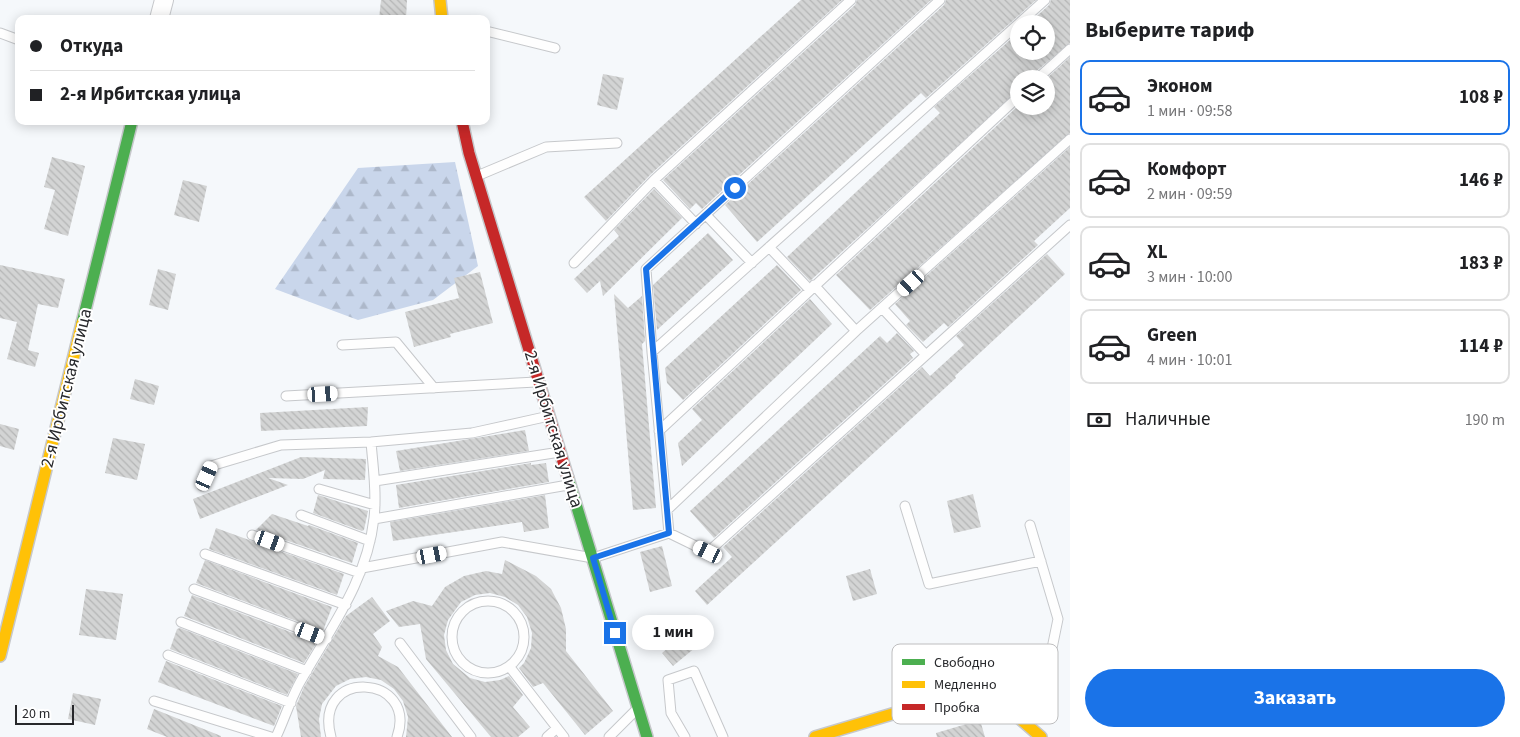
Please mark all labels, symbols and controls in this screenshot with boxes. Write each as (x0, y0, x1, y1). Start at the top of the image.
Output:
text: Выберите тариф (1085, 14, 1255, 46)
map controls (1010, 15, 1055, 115)
button: locate (1010, 15, 1055, 60)
text: Откуда (60, 33, 123, 60)
button: layers (1010, 70, 1055, 115)
text: Эконом (1147, 73, 1213, 100)
icon: car (1087, 75, 1132, 120)
text: 2-я Ирбитская улица (60, 81, 241, 108)
text: 108 ₽ (1459, 84, 1503, 111)
text: 1 мин · 09:58 (1147, 100, 1233, 122)
text: Комфорт (1147, 156, 1227, 183)
icon: car (1087, 158, 1132, 203)
text: 146 ₽ (1459, 167, 1503, 194)
route start (724, 177, 746, 199)
text: 2 мин · 09:59 (1147, 183, 1233, 205)
text: XL (1147, 239, 1168, 266)
icon: car (1087, 241, 1132, 286)
text: 183 ₽ (1459, 250, 1503, 277)
text: 3 мин · 10:00 (1147, 266, 1233, 288)
car (894, 267, 927, 299)
street label: 2-я Ирбитская улица (35, 306, 98, 470)
text: Green (1147, 322, 1197, 349)
icon: car (1087, 324, 1132, 369)
text: 114 ₽ (1459, 333, 1503, 360)
street label: 2-я Ирбитская улица (518, 347, 589, 511)
text: 4 мин · 10:01 (1147, 349, 1233, 371)
car (307, 386, 338, 402)
icon: cash (1085, 406, 1113, 434)
text: Наличные (1125, 406, 1210, 433)
text: 190 m (1465, 409, 1505, 431)
car (194, 459, 219, 493)
car (253, 529, 286, 553)
car (691, 539, 724, 565)
car (415, 545, 448, 565)
callout: 1 мин (632, 616, 715, 650)
car (293, 621, 326, 645)
text: 1 мин (653, 621, 693, 643)
route end (604, 622, 626, 644)
legend (892, 644, 1058, 724)
text: Свободно (934, 653, 995, 673)
button: Заказать (1085, 669, 1505, 727)
text: Медленно (934, 675, 997, 695)
text: Пробка (934, 698, 980, 718)
scale bar (15, 702, 74, 725)
text: 20 m (22, 704, 50, 724)

